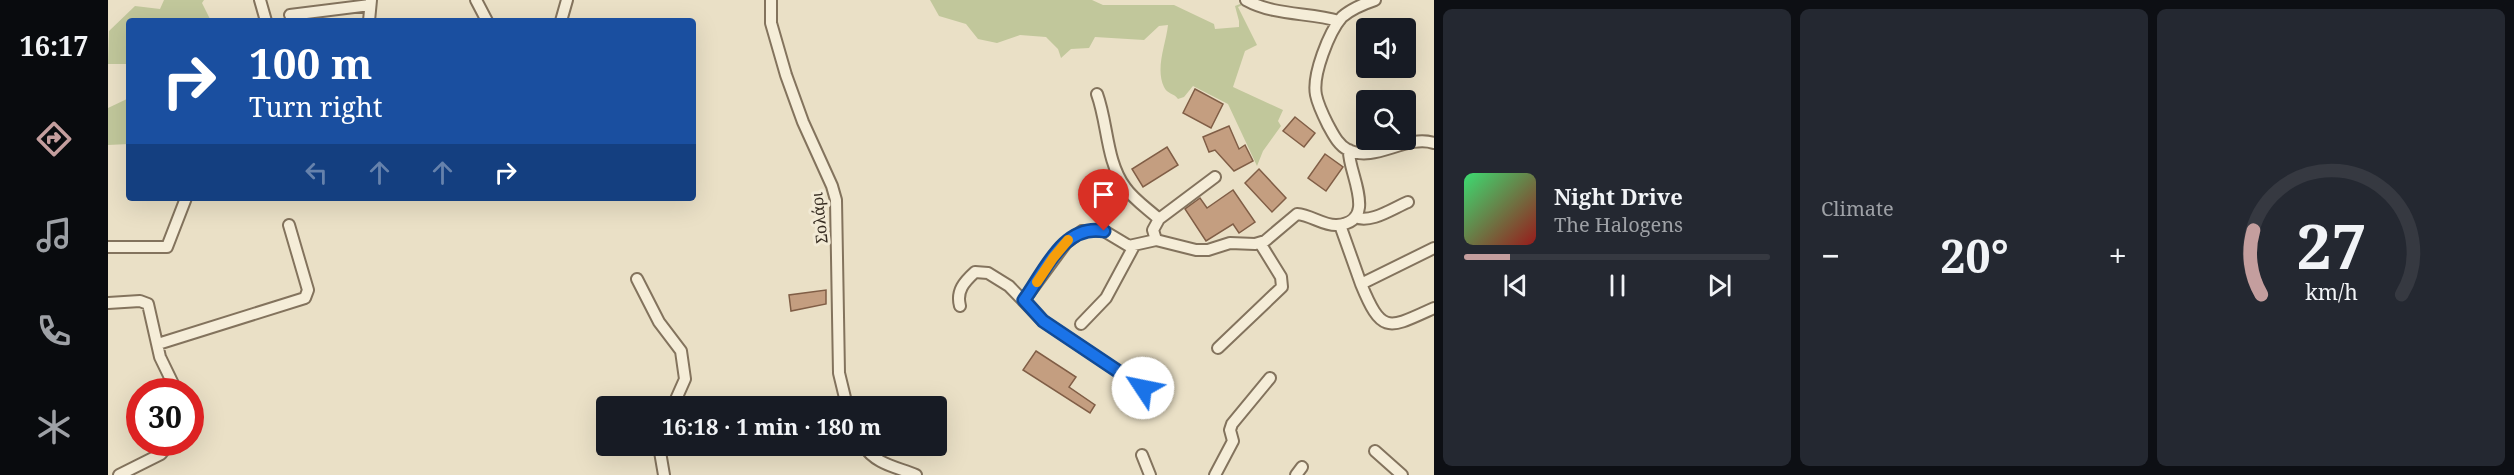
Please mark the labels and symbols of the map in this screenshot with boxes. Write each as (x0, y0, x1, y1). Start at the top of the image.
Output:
pin (1078, 169, 1129, 231)
street label: Σολάρι (805, 191, 833, 245)
position arrow (1111, 356, 1175, 420)
speed limit sign: 30 (126, 378, 204, 456)

